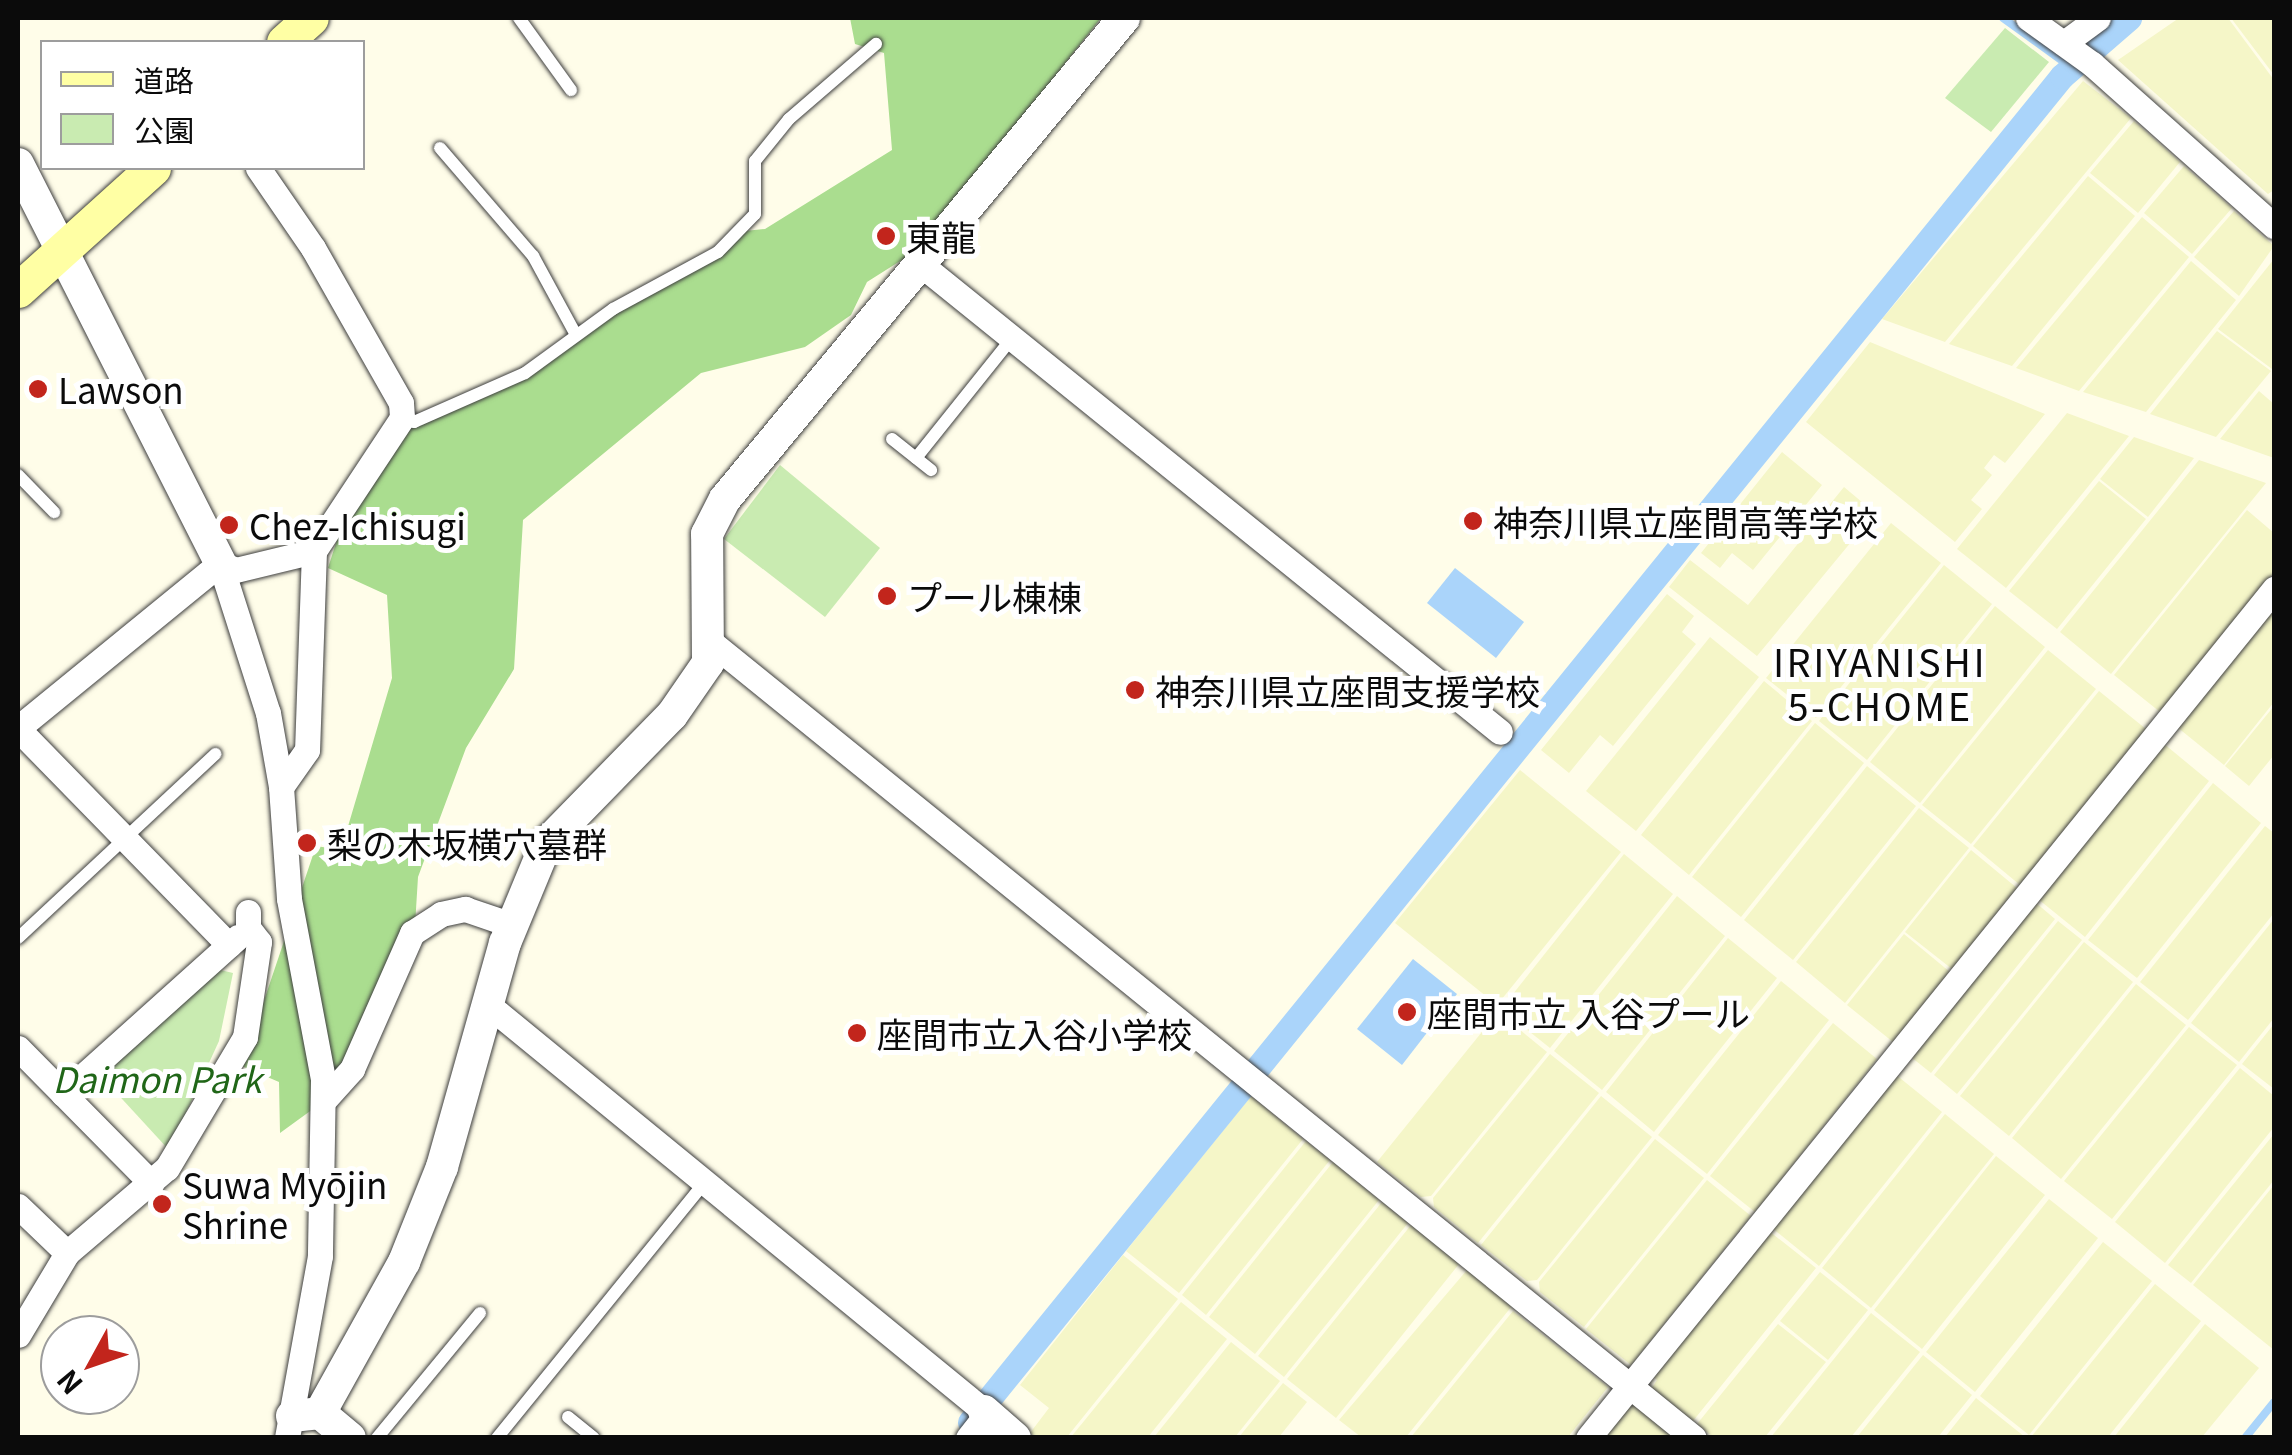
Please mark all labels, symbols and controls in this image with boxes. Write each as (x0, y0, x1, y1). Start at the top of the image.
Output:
legend (40, 40, 365, 170)
text: 道路 (134, 57, 194, 101)
text: 公園 (134, 107, 194, 151)
place label: 東龍 (906, 215, 976, 257)
marker: 東龍 (875, 225, 897, 247)
place label: Lawson (58, 368, 184, 410)
marker: Lawson (27, 378, 49, 400)
place label: 神奈川県立座間高等学校 (1493, 500, 1878, 542)
place label: Chez-Ichisugi (249, 504, 466, 546)
marker: 神奈川県立座間高等学校 (1462, 510, 1484, 532)
marker: Chez-Ichisugi (218, 514, 240, 536)
place label: プール棟棟 (907, 575, 1082, 617)
marker: プール棟棟 (876, 585, 898, 607)
district label: IRIYANISHI 5-CHOME (1773, 638, 1987, 728)
place label: 神奈川県立座間支援学校 (1155, 669, 1540, 711)
marker: 神奈川県立座間支援学校 (1124, 679, 1146, 701)
place label: 梨の木坂横穴墓群 (327, 822, 607, 864)
marker: 梨の木坂横穴墓群 (296, 832, 318, 854)
place label: 座間市立 入谷プール (1427, 991, 1750, 1033)
marker: 座間市立 入谷プール (1396, 1001, 1418, 1023)
place label: 座間市立入谷小学校 (877, 1012, 1192, 1054)
marker: 座間市立入谷小学校 (846, 1022, 868, 1044)
park label: Daimon Park (52, 1057, 262, 1099)
place label: Suwa Myōjin Shrine (182, 1163, 387, 1245)
marker: Suwa Myōjin Shrine (151, 1193, 173, 1215)
north arrow (40, 1315, 140, 1415)
text: N (46, 1362, 91, 1404)

